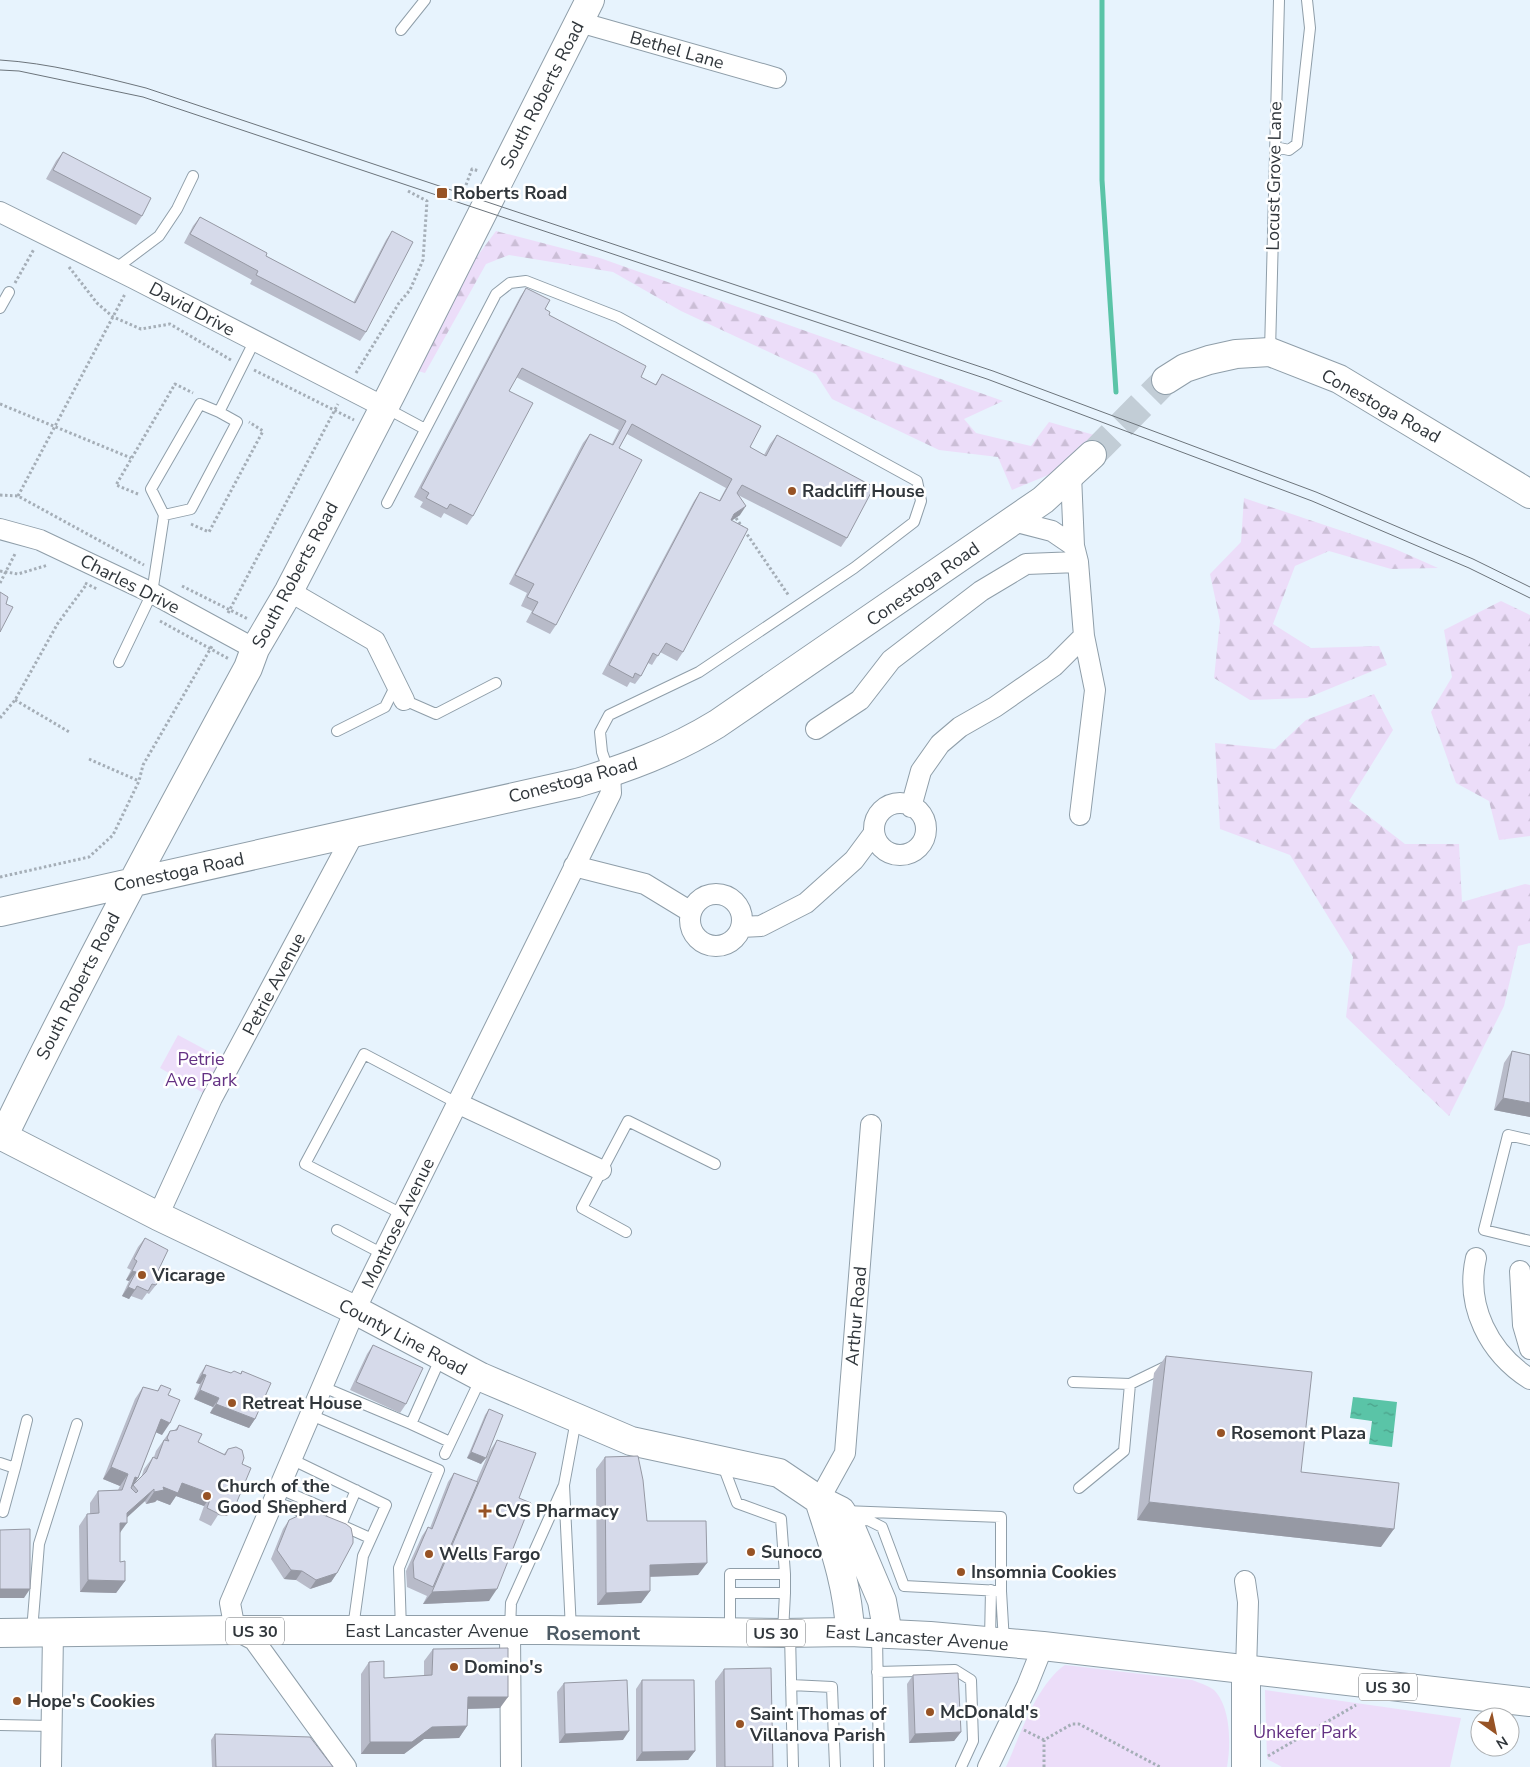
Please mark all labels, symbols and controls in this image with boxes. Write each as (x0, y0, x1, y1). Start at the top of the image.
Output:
street label: South Roberts Road (494, 17, 590, 173)
street label: Bethel Lane (627, 25, 727, 75)
street label: Locust Grove Lane (1261, 101, 1287, 251)
place label: Roberts Road (453, 181, 567, 205)
marker: Roberts Road (435, 186, 449, 200)
street label: David Drive (145, 276, 239, 342)
street label: Conestoga Road (1317, 363, 1445, 449)
place label: Radcliff House (802, 479, 925, 503)
marker: Radcliff House (786, 485, 798, 497)
street label: South Roberts Road (246, 498, 344, 652)
street label: Conestoga Road (862, 536, 984, 632)
street label: Charles Drive (76, 549, 184, 619)
street label: Conestoga Road (506, 751, 640, 809)
street label: Conestoga Road (112, 846, 246, 898)
street label: South Roberts Road (30, 908, 126, 1064)
street label: Petrie Avenue (237, 929, 311, 1039)
park label: Petrie Ave Park (165, 1047, 238, 1092)
street label: Montrose Avenue (356, 1154, 440, 1292)
place label: Vicarage (151, 1263, 225, 1287)
street label: Arthur Road (840, 1265, 872, 1367)
marker: Vicarage (136, 1269, 148, 1281)
street label: County Line Road (335, 1293, 471, 1381)
place label: Retreat House (242, 1391, 363, 1415)
marker: Retreat House (226, 1397, 238, 1409)
place label: Rosemont Plaza (1231, 1421, 1366, 1445)
marker: Rosemont Plaza (1215, 1427, 1227, 1439)
place label: Church of the Good Shepherd (217, 1474, 347, 1519)
marker: Church of the Good Shepherd (201, 1490, 213, 1502)
place label: CVS Pharmacy (495, 1499, 619, 1523)
marker: CVS Pharmacy (479, 1505, 491, 1517)
place label: Sunoco (761, 1540, 822, 1564)
place label: Wells Fargo (439, 1542, 540, 1566)
marker: Sunoco (745, 1546, 757, 1558)
marker: Wells Fargo (423, 1548, 435, 1560)
place label: Insomnia Cookies (971, 1560, 1117, 1584)
marker: Insomnia Cookies (955, 1566, 967, 1578)
road number: US 30 (226, 1618, 284, 1644)
street label: East Lancaster Avenue (345, 1619, 529, 1643)
district label: Rosemont (546, 1620, 640, 1647)
road number: US 30 (747, 1620, 805, 1646)
street label: East Lancaster Avenue (825, 1620, 1009, 1656)
place label: Domino's (464, 1655, 543, 1679)
marker: Domino's (448, 1661, 460, 1673)
road number: US 30 (1359, 1674, 1417, 1700)
place label: Hope's Cookies (27, 1689, 155, 1713)
marker: Hope's Cookies (11, 1695, 23, 1707)
place label: McDonald's (940, 1700, 1038, 1724)
place label: Saint Thomas of Villanova Parish (749, 1702, 887, 1747)
marker: McDonald's (924, 1706, 936, 1718)
north arrow (1470, 1707, 1520, 1757)
marker: Saint Thomas of Villanova Parish (734, 1718, 746, 1730)
park label: Unkefer Park (1253, 1720, 1358, 1744)
text: N (1492, 1732, 1511, 1753)

